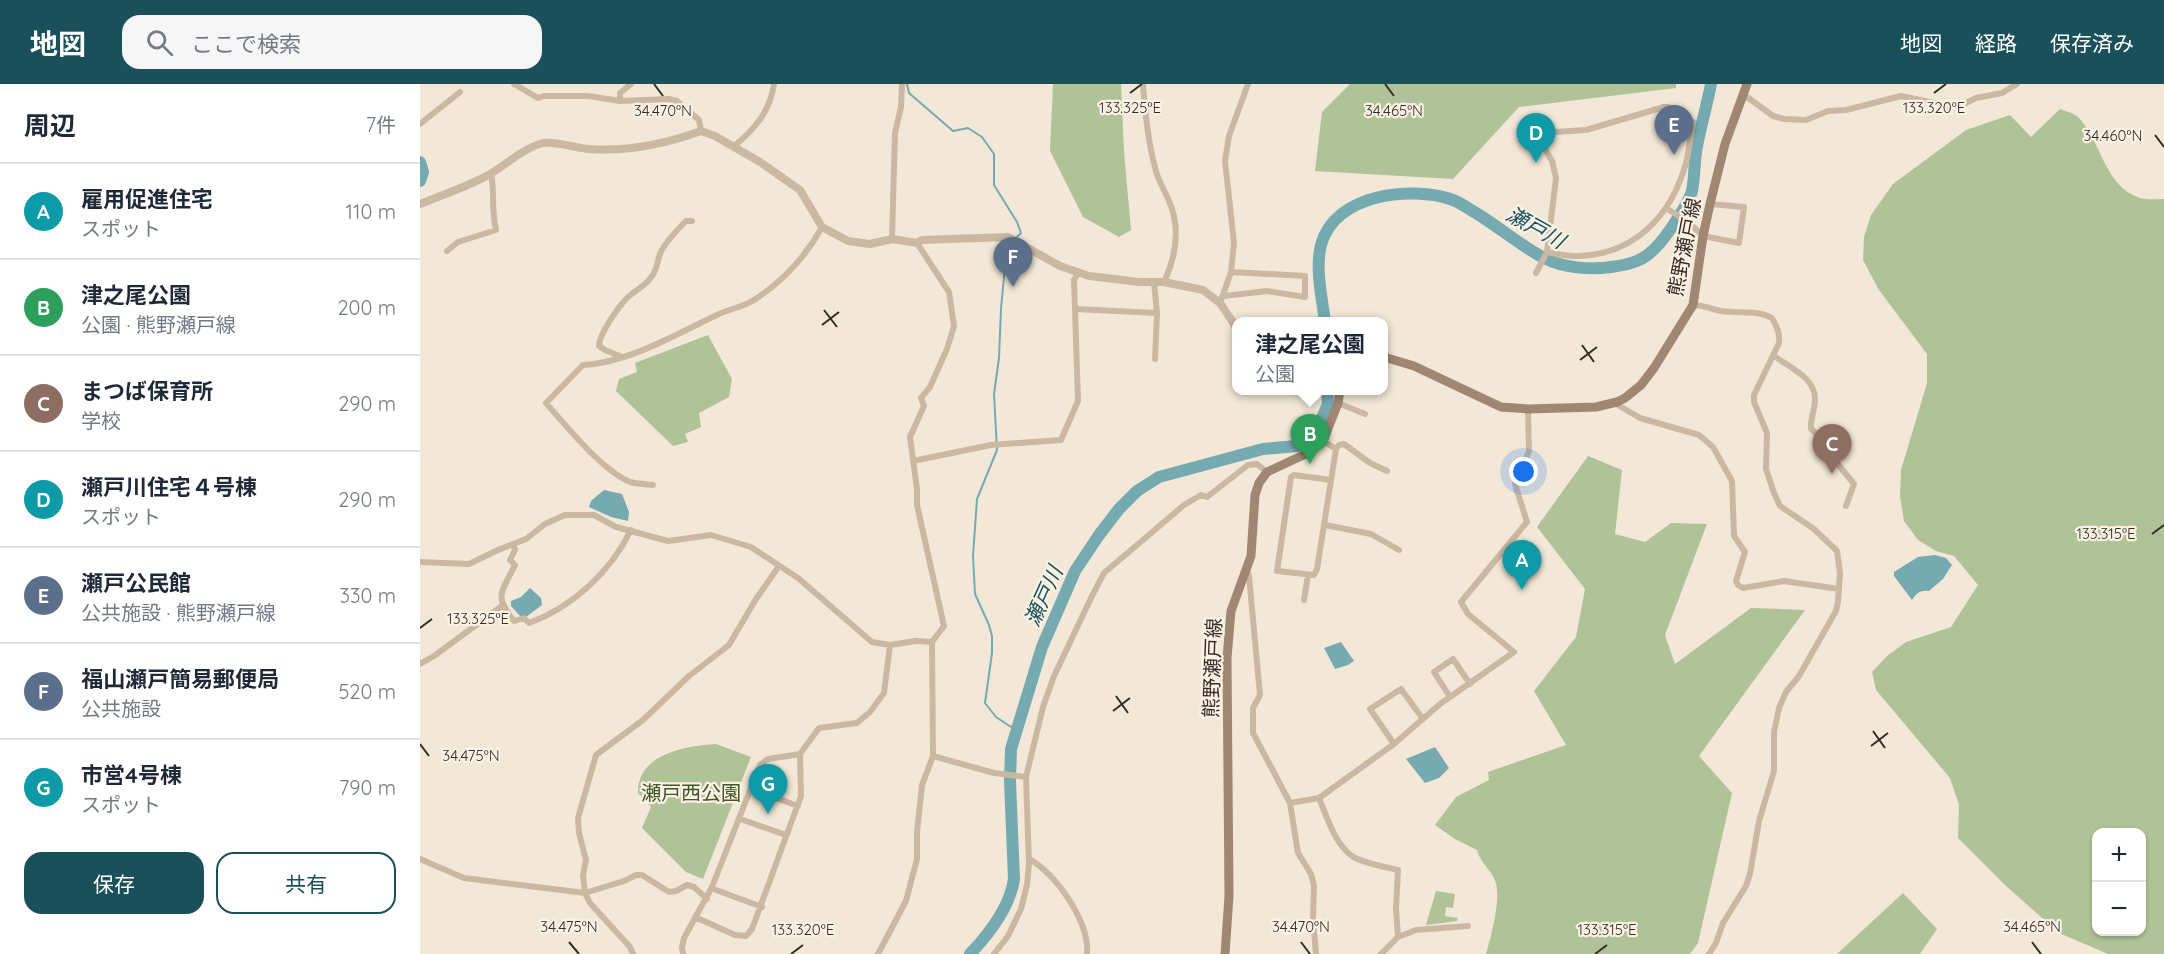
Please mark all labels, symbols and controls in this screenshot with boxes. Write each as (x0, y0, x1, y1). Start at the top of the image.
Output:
search box (122, 15, 542, 69)
text: 地図 (30, 26, 86, 61)
icon: search (143, 26, 176, 59)
text: ここで検索 (191, 30, 301, 58)
text: 地図 (1900, 30, 1942, 56)
text: 経路 (1975, 30, 2017, 56)
text: 保存済み (2050, 30, 2134, 56)
text: 133.325°E (1099, 98, 1161, 117)
text: 133.320°E (1903, 98, 1965, 117)
text: 34.470°N (634, 101, 692, 120)
text: 34.465°N (1365, 101, 1423, 120)
pin: E (1654, 106, 1694, 155)
text: 周辺 (24, 109, 76, 142)
text: 7件 (366, 112, 396, 137)
pin: D (1516, 113, 1556, 163)
text: 34.460°N (2084, 126, 2142, 145)
text: 雇用促進住宅 (81, 185, 213, 213)
street label: 熊野瀬戸線 (1662, 196, 1706, 298)
text: A (37, 199, 50, 224)
text: 110 m (346, 199, 396, 224)
water label: 瀬戸川 (1502, 200, 1572, 255)
text: スポット (81, 216, 161, 241)
pin: F (994, 238, 1032, 287)
text: 津之尾公園 (81, 281, 191, 309)
text: B (37, 295, 50, 320)
text: 200 m (337, 295, 396, 320)
text: 公園 · 熊野瀬戸線 (81, 312, 236, 337)
popup (1232, 317, 1388, 395)
text: 津之尾公園 (1255, 330, 1365, 358)
text: 公園 (1255, 361, 1295, 386)
text: まつば保育所 (81, 377, 213, 405)
text: C (37, 391, 50, 416)
text: 290 m (338, 391, 396, 416)
text: 学校 (81, 408, 121, 433)
pin: B (1290, 414, 1330, 464)
pin: C (1812, 424, 1852, 474)
your location (1509, 457, 1538, 486)
text: 瀬戸川住宅４号棟 (81, 473, 257, 501)
text: D (36, 487, 51, 512)
text: 290 m (338, 487, 396, 512)
text: スポット (81, 504, 161, 529)
text: 133.315°E (2076, 524, 2136, 543)
pin: A (1502, 540, 1542, 590)
water label: 瀬戸川 (1018, 560, 1069, 630)
text: 瀬戸公民館 (81, 569, 191, 597)
text: E (38, 583, 49, 608)
text: 330 m (339, 583, 396, 608)
text: 公共施設 · 熊野瀬戸線 (81, 600, 276, 625)
text: 133.325°E (447, 609, 509, 628)
street label: 熊野瀬戸線 (1198, 618, 1226, 718)
text: 福山瀬戸簡易郵便局 (81, 665, 279, 693)
text: F (38, 679, 49, 704)
text: 520 m (338, 679, 396, 704)
text: 公共施設 (81, 696, 161, 721)
text: 34.475°N (442, 746, 500, 765)
text: 市営4号棟 (81, 761, 182, 789)
pin: G (748, 764, 788, 814)
text: G (37, 775, 50, 800)
text: 790 m (339, 775, 396, 800)
park label: 瀬戸西公園 (641, 780, 741, 805)
text: スポット (81, 792, 161, 817)
map controls (2092, 828, 2146, 936)
button: + (2092, 828, 2146, 882)
button: 保存 (24, 852, 204, 914)
button: 共有 (216, 852, 396, 914)
button: − (2092, 882, 2146, 936)
text: 34.475°N (540, 917, 598, 936)
text: 34.470°N (1272, 917, 1330, 936)
text: 34.465°N (2003, 917, 2061, 936)
text: 133.320°E (772, 920, 834, 939)
text: 133.315°E (1577, 920, 1637, 939)

